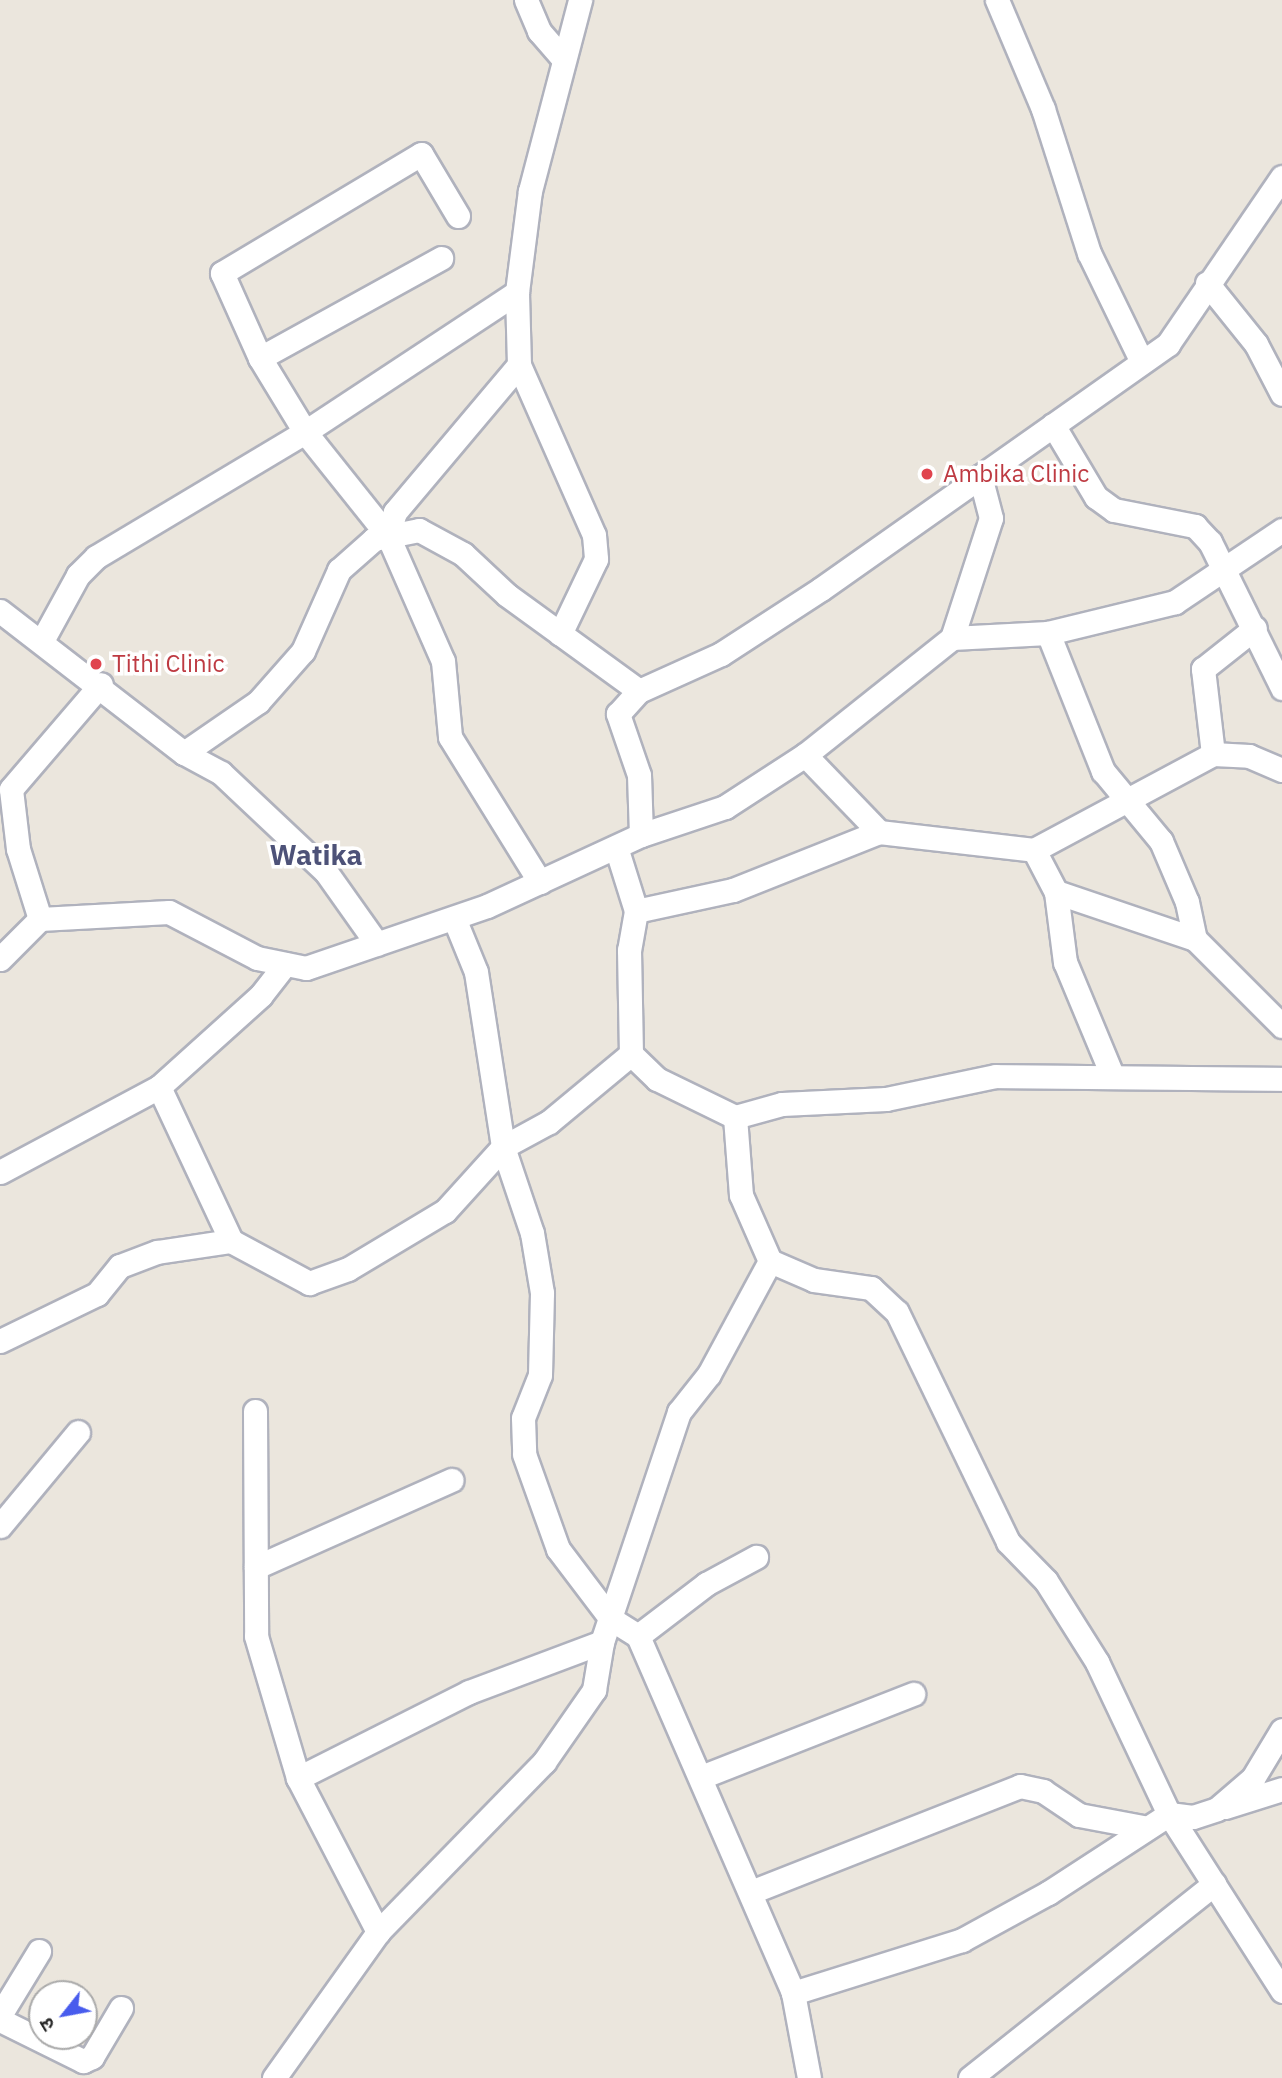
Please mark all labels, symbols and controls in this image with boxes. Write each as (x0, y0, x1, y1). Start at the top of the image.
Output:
place label: Ambika Clinic (943, 460, 1089, 488)
marker: Ambika Clinic (917, 464, 937, 484)
place label: Tithi Clinic (112, 650, 225, 678)
marker: Tithi Clinic (86, 654, 106, 674)
district label: Watika (270, 838, 362, 872)
north arrow (28, 1980, 98, 2050)
text: उ (34, 2014, 60, 2036)

